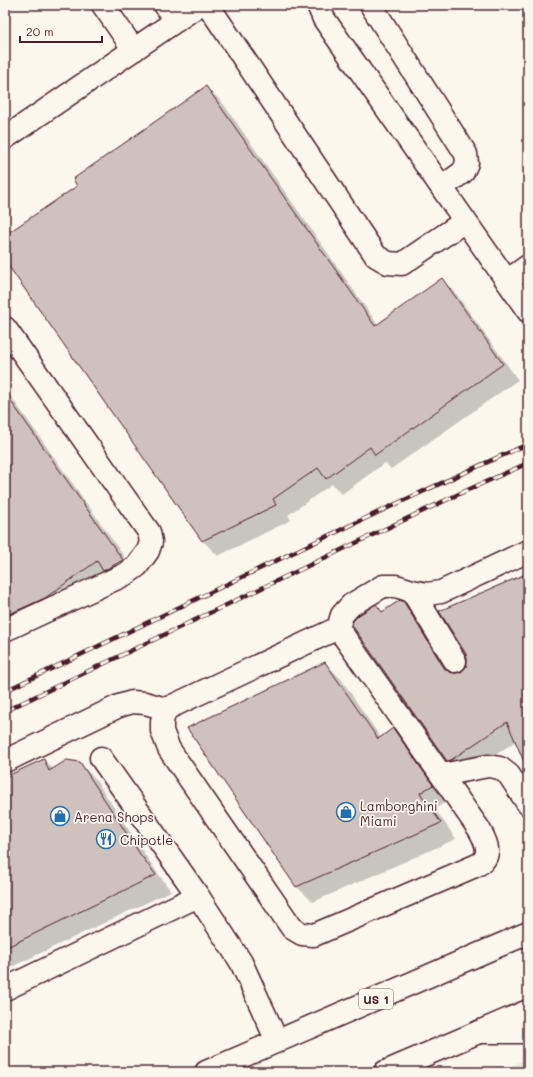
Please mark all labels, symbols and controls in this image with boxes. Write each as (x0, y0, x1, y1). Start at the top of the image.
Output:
scale bar (20, 18, 102, 44)
text: 20 m (26, 23, 54, 39)
place label: Lamborghini Miami (360, 797, 438, 829)
shop icon: Lamborghini Miami (335, 801, 357, 823)
shop icon: Arena Shops (49, 805, 71, 827)
place label: Arena Shops (74, 808, 154, 825)
restaurant icon: Chipotle (95, 828, 117, 850)
place label: Chipotle (120, 831, 173, 848)
road number: US 1 (359, 989, 393, 1009)

